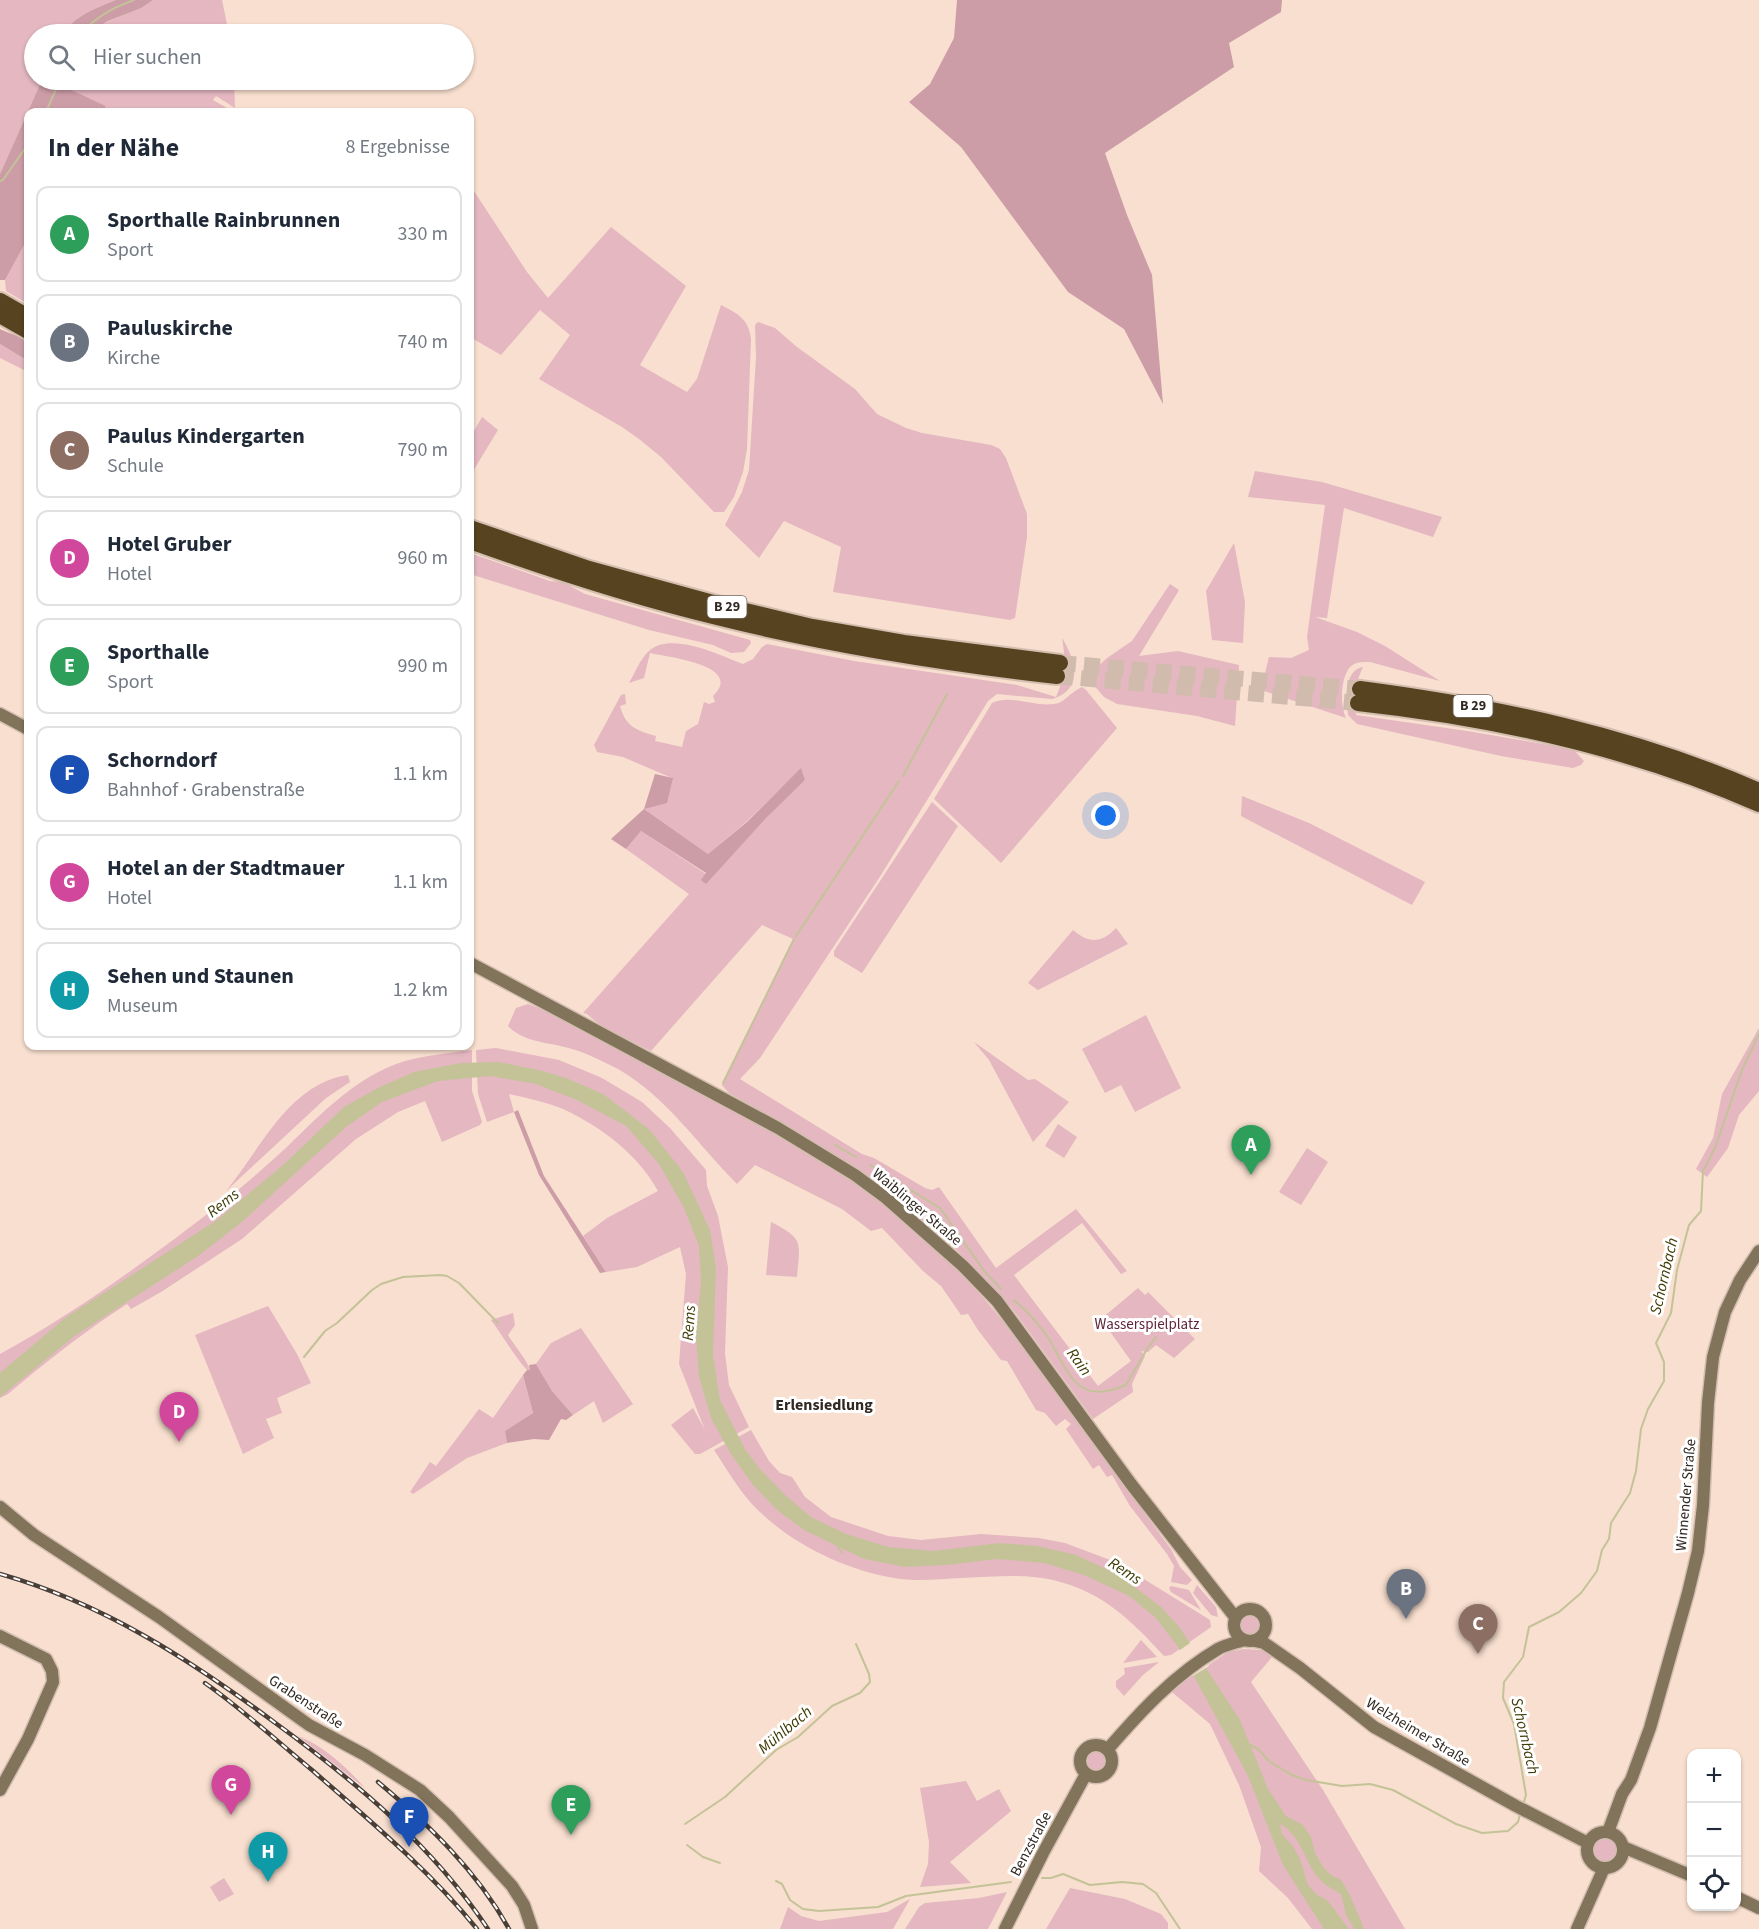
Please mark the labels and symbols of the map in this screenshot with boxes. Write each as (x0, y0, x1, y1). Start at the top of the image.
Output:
road number: B 29 (708, 596, 746, 618)
road number: B 29 (1454, 695, 1492, 717)
your location (1091, 801, 1120, 830)
pin: A (1232, 1126, 1270, 1175)
street label: Waiblinger Straße (868, 1163, 966, 1251)
water label: Rems (202, 1183, 244, 1223)
water label: Schornbach (1645, 1236, 1683, 1316)
water label: Rems (677, 1304, 701, 1342)
park label: Wasserspielplatz (1095, 1314, 1199, 1335)
water label: Rain (1061, 1344, 1097, 1380)
pin: D (160, 1392, 198, 1442)
district label: Erlensiedlung (775, 1394, 873, 1416)
street label: Winnender Straße (1671, 1438, 1701, 1552)
water label: Rems (1104, 1552, 1146, 1590)
pin: B (1386, 1570, 1426, 1619)
pin: C (1458, 1604, 1498, 1654)
street label: Grabenstraße (265, 1670, 347, 1734)
street label: Welzheimer Straße (1362, 1693, 1474, 1771)
water label: Schornbach (1506, 1696, 1544, 1776)
water label: Mühlbach (753, 1701, 817, 1759)
pin: G (212, 1766, 250, 1815)
pin: E (552, 1786, 590, 1835)
pin: F (390, 1798, 428, 1847)
street label: Benzstraße (1005, 1808, 1057, 1880)
pin: H (248, 1832, 288, 1882)

